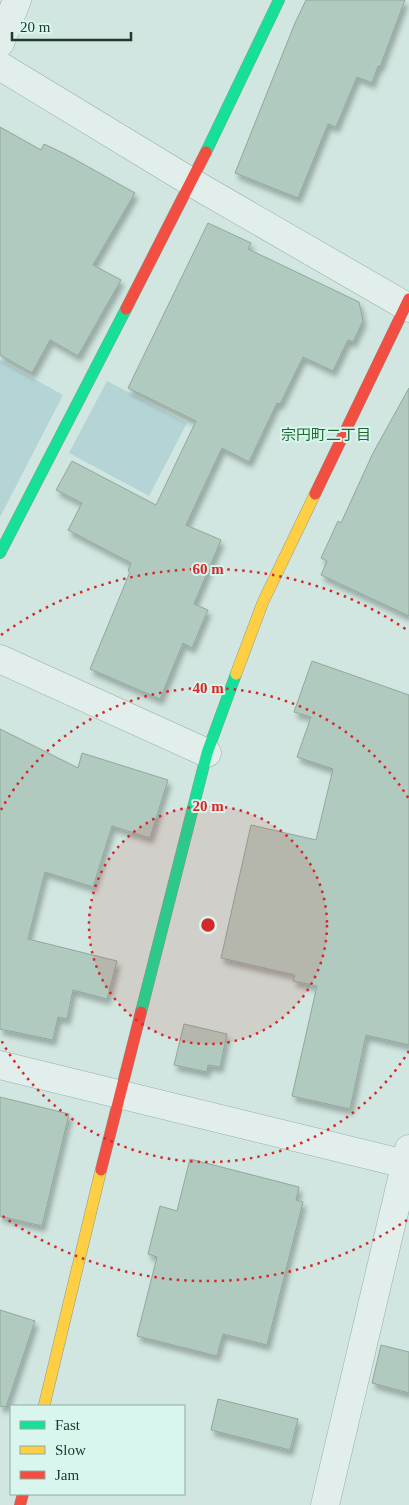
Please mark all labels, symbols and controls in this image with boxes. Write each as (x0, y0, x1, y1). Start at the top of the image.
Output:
scale bar (12, 10, 131, 42)
text: 20 m (20, 19, 51, 35)
district label: 宗円町二丁目 (281, 427, 371, 443)
text: 60 m (192, 561, 224, 577)
text: 40 m (192, 680, 224, 696)
text: 20 m (192, 798, 224, 814)
centre of rings (199, 916, 217, 934)
legend (10, 1405, 185, 1495)
text: Fast (55, 1417, 81, 1433)
text: Slow (55, 1442, 86, 1458)
text: Jam (55, 1467, 79, 1483)

